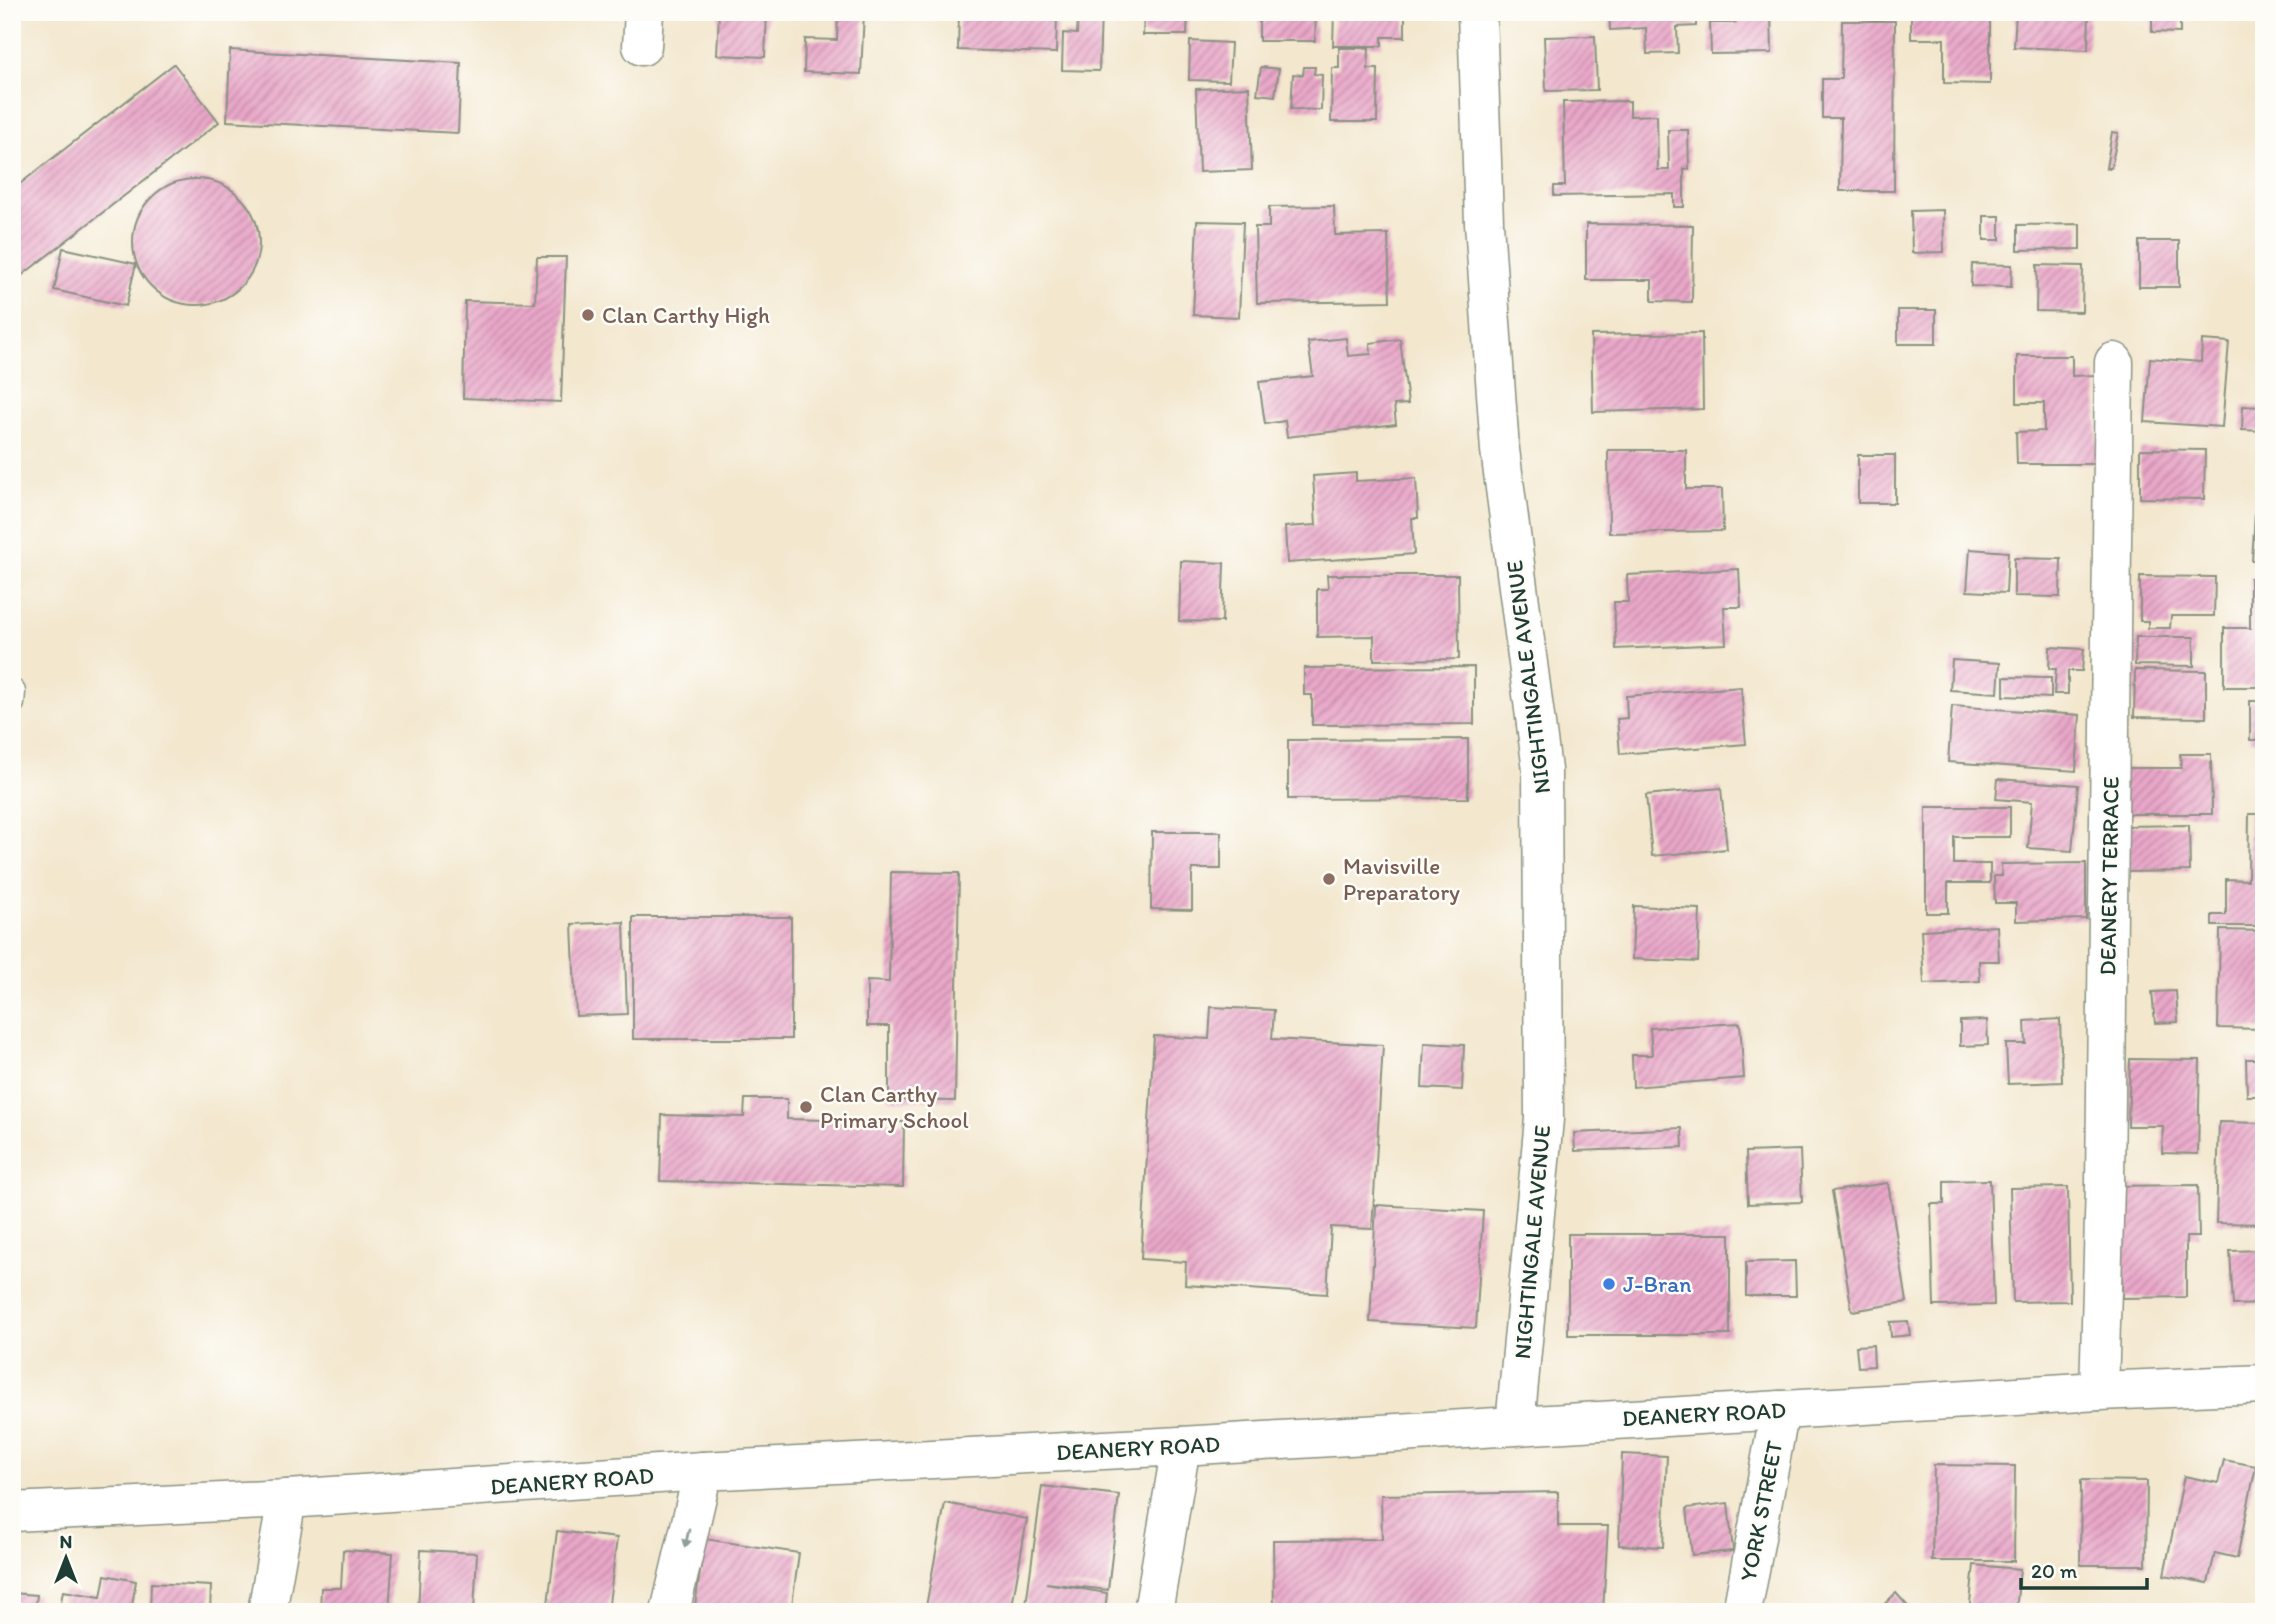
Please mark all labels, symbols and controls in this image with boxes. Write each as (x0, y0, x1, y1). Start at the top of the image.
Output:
place label: Clan Carthy High (602, 301, 770, 329)
marker: Clan Carthy High (580, 307, 596, 323)
street label: NIGHTINGALE AVENUE (1500, 559, 1556, 795)
street label: DEANERY TERRACE (2093, 776, 2125, 976)
place label: Mavisville Preparatory (1343, 852, 1460, 906)
marker: Mavisville Preparatory (1321, 871, 1337, 887)
place label: Clan Carthy Primary School (820, 1080, 969, 1134)
marker: Clan Carthy Primary School (798, 1099, 814, 1115)
street label: NIGHTINGALE AVENUE (1508, 1124, 1556, 1360)
place label: J-Bran (1623, 1270, 1691, 1298)
marker: J-Bran (1601, 1276, 1617, 1292)
street label: DEANERY ROAD (1621, 1396, 1787, 1432)
street label: DEANERY ROAD (1055, 1430, 1221, 1466)
street label: YORK STREET (1734, 1438, 1788, 1584)
street label: DEANERY ROAD (489, 1461, 655, 1501)
north arrow (32, 1522, 102, 1592)
one-way arrow (681, 1527, 692, 1549)
text: N (60, 1530, 72, 1553)
scale bar (2021, 1547, 2146, 1591)
text: 20 m (2031, 1558, 2078, 1583)

